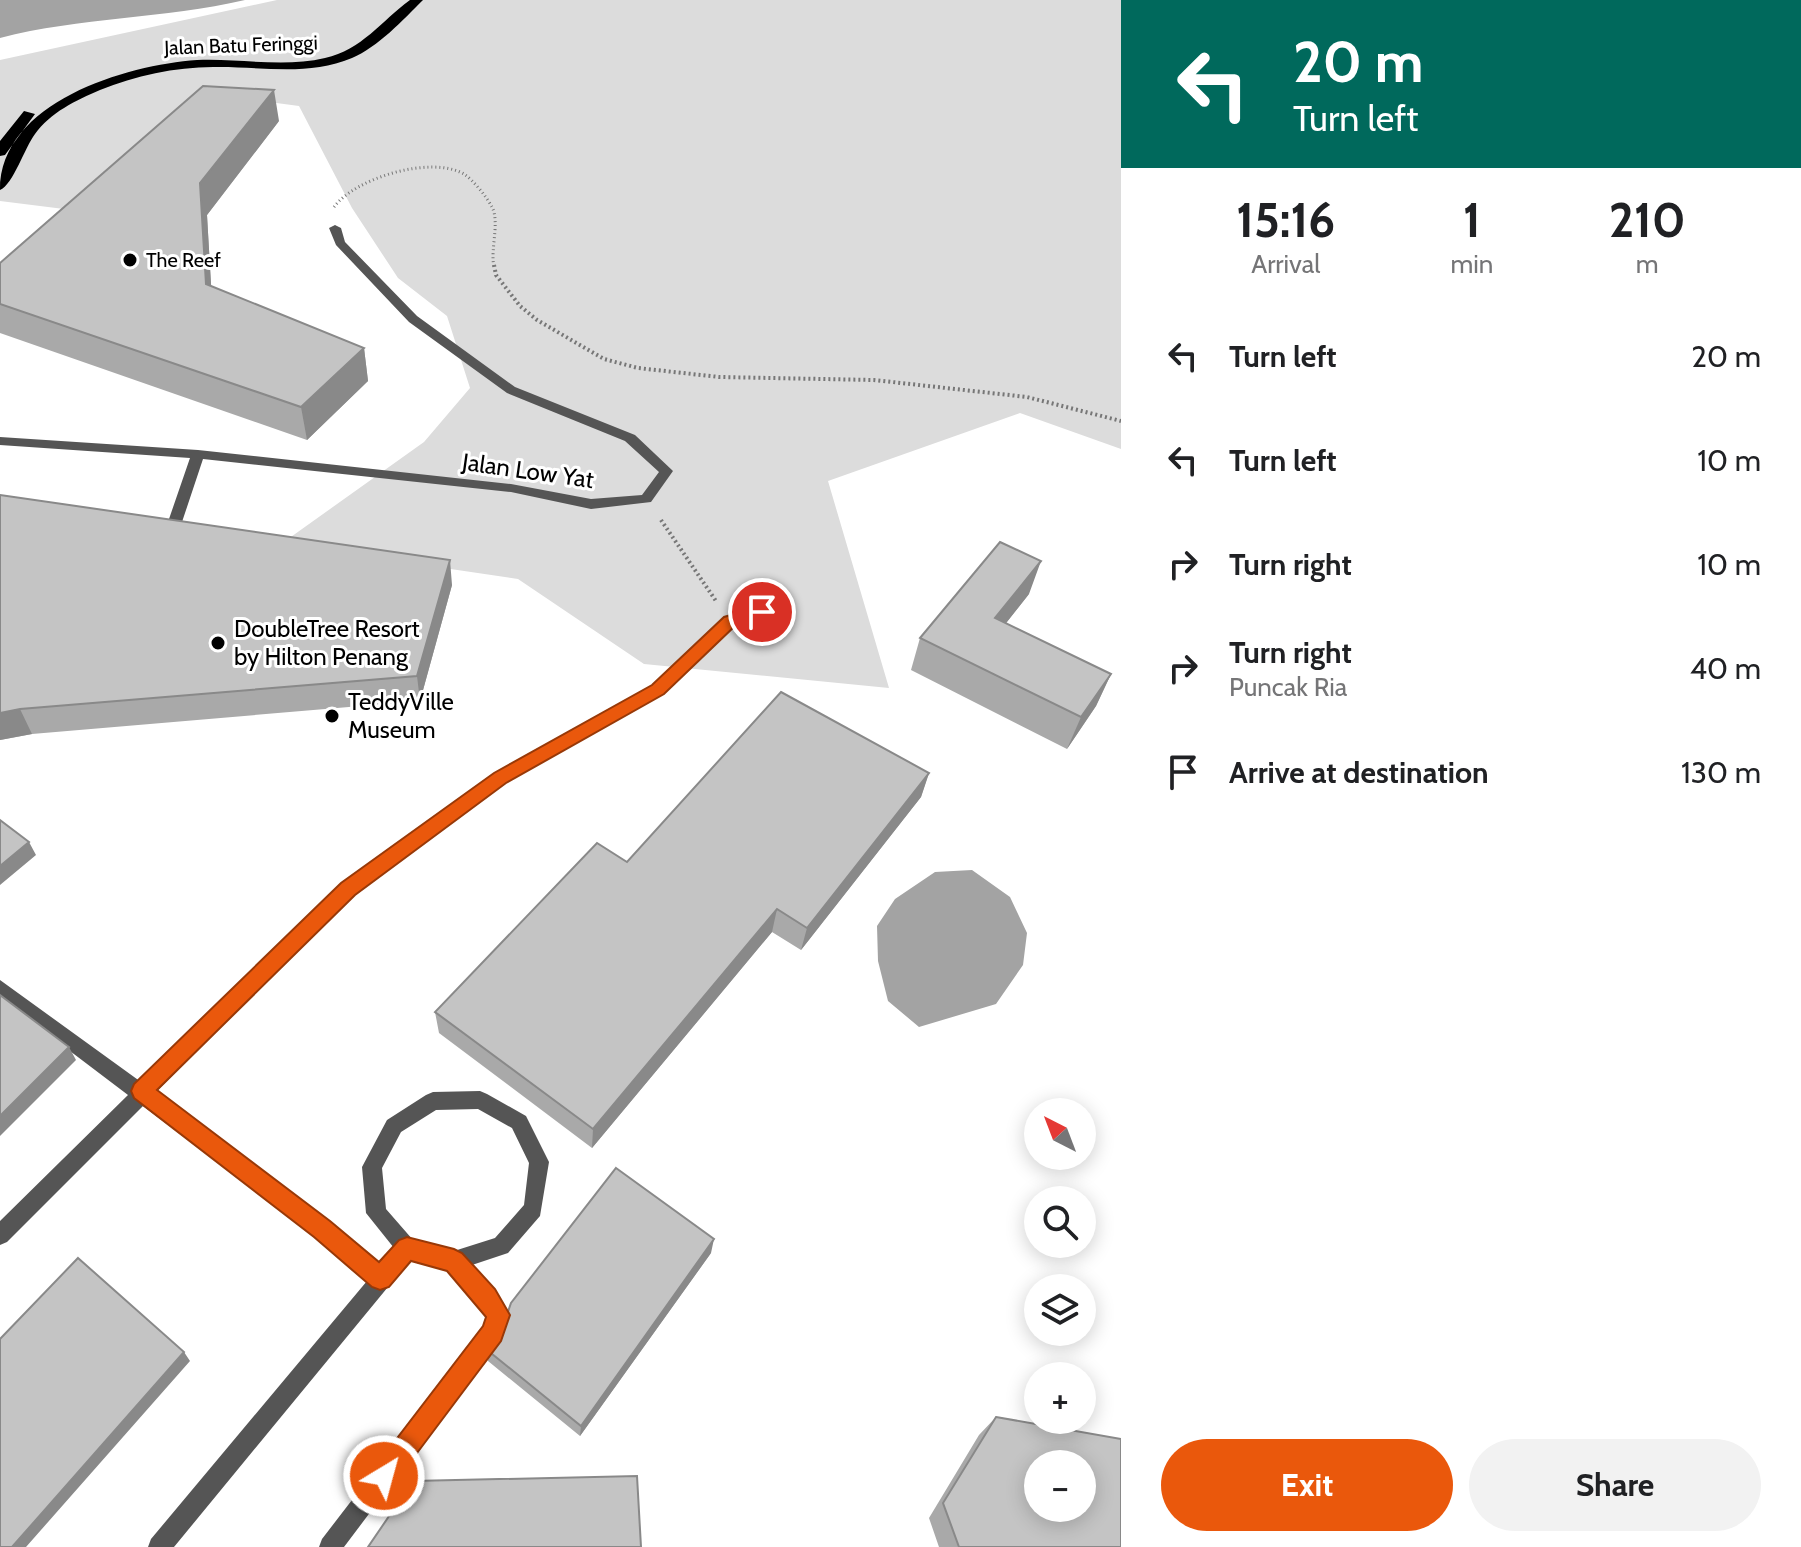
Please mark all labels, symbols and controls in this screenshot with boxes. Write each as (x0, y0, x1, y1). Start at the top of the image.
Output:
text: 20 m (1293, 28, 1423, 96)
street label: Jalan Batu Feringgi (163, 30, 318, 60)
icon: left (1161, 32, 1265, 136)
text: Turn left (1293, 96, 1418, 140)
text: 15:16 (1236, 191, 1335, 249)
text: 1 (1463, 191, 1481, 249)
text: 210 (1609, 191, 1686, 249)
place label: The Reef (146, 248, 221, 272)
text: Arrival (1251, 248, 1320, 280)
text: min (1450, 248, 1493, 280)
text: m (1636, 248, 1659, 280)
marker: The Reef (121, 251, 139, 269)
icon: left (1161, 334, 1205, 378)
text: Turn left (1229, 338, 1337, 375)
text: 20 m (1691, 338, 1761, 375)
icon: left (1161, 438, 1205, 482)
text: Turn left (1229, 442, 1337, 479)
text: 10 m (1697, 442, 1761, 479)
street label: Jalan Low Yat (459, 447, 596, 494)
icon: right (1161, 542, 1205, 586)
text: Turn right (1229, 546, 1352, 583)
text: 10 m (1697, 546, 1761, 583)
pin (728, 578, 796, 646)
icon: arrive (740, 590, 784, 634)
place label: DoubleTree Resort by Hilton Penang (234, 614, 420, 671)
marker: DoubleTree Resort by Hilton Penang (209, 634, 227, 652)
text: Turn right (1229, 634, 1352, 671)
icon: right (1161, 646, 1205, 690)
text: 40 m (1690, 650, 1761, 687)
text: Puncak Ria (1229, 671, 1347, 703)
place label: TeddyVille Museum (348, 687, 454, 744)
marker: TeddyVille Museum (323, 707, 341, 725)
icon: arrive (1161, 750, 1205, 794)
text: Arrive at destination (1229, 754, 1489, 791)
text: 130 m (1681, 754, 1761, 791)
north arrow (1024, 1098, 1096, 1170)
map controls (1024, 1098, 1096, 1522)
button: search (1024, 1186, 1096, 1258)
button: layers (1024, 1274, 1096, 1346)
button: + (1024, 1362, 1096, 1434)
position arrow (342, 1434, 426, 1518)
button: Exit (1161, 1439, 1453, 1531)
button: Share (1469, 1439, 1761, 1531)
button: − (1024, 1450, 1096, 1522)

